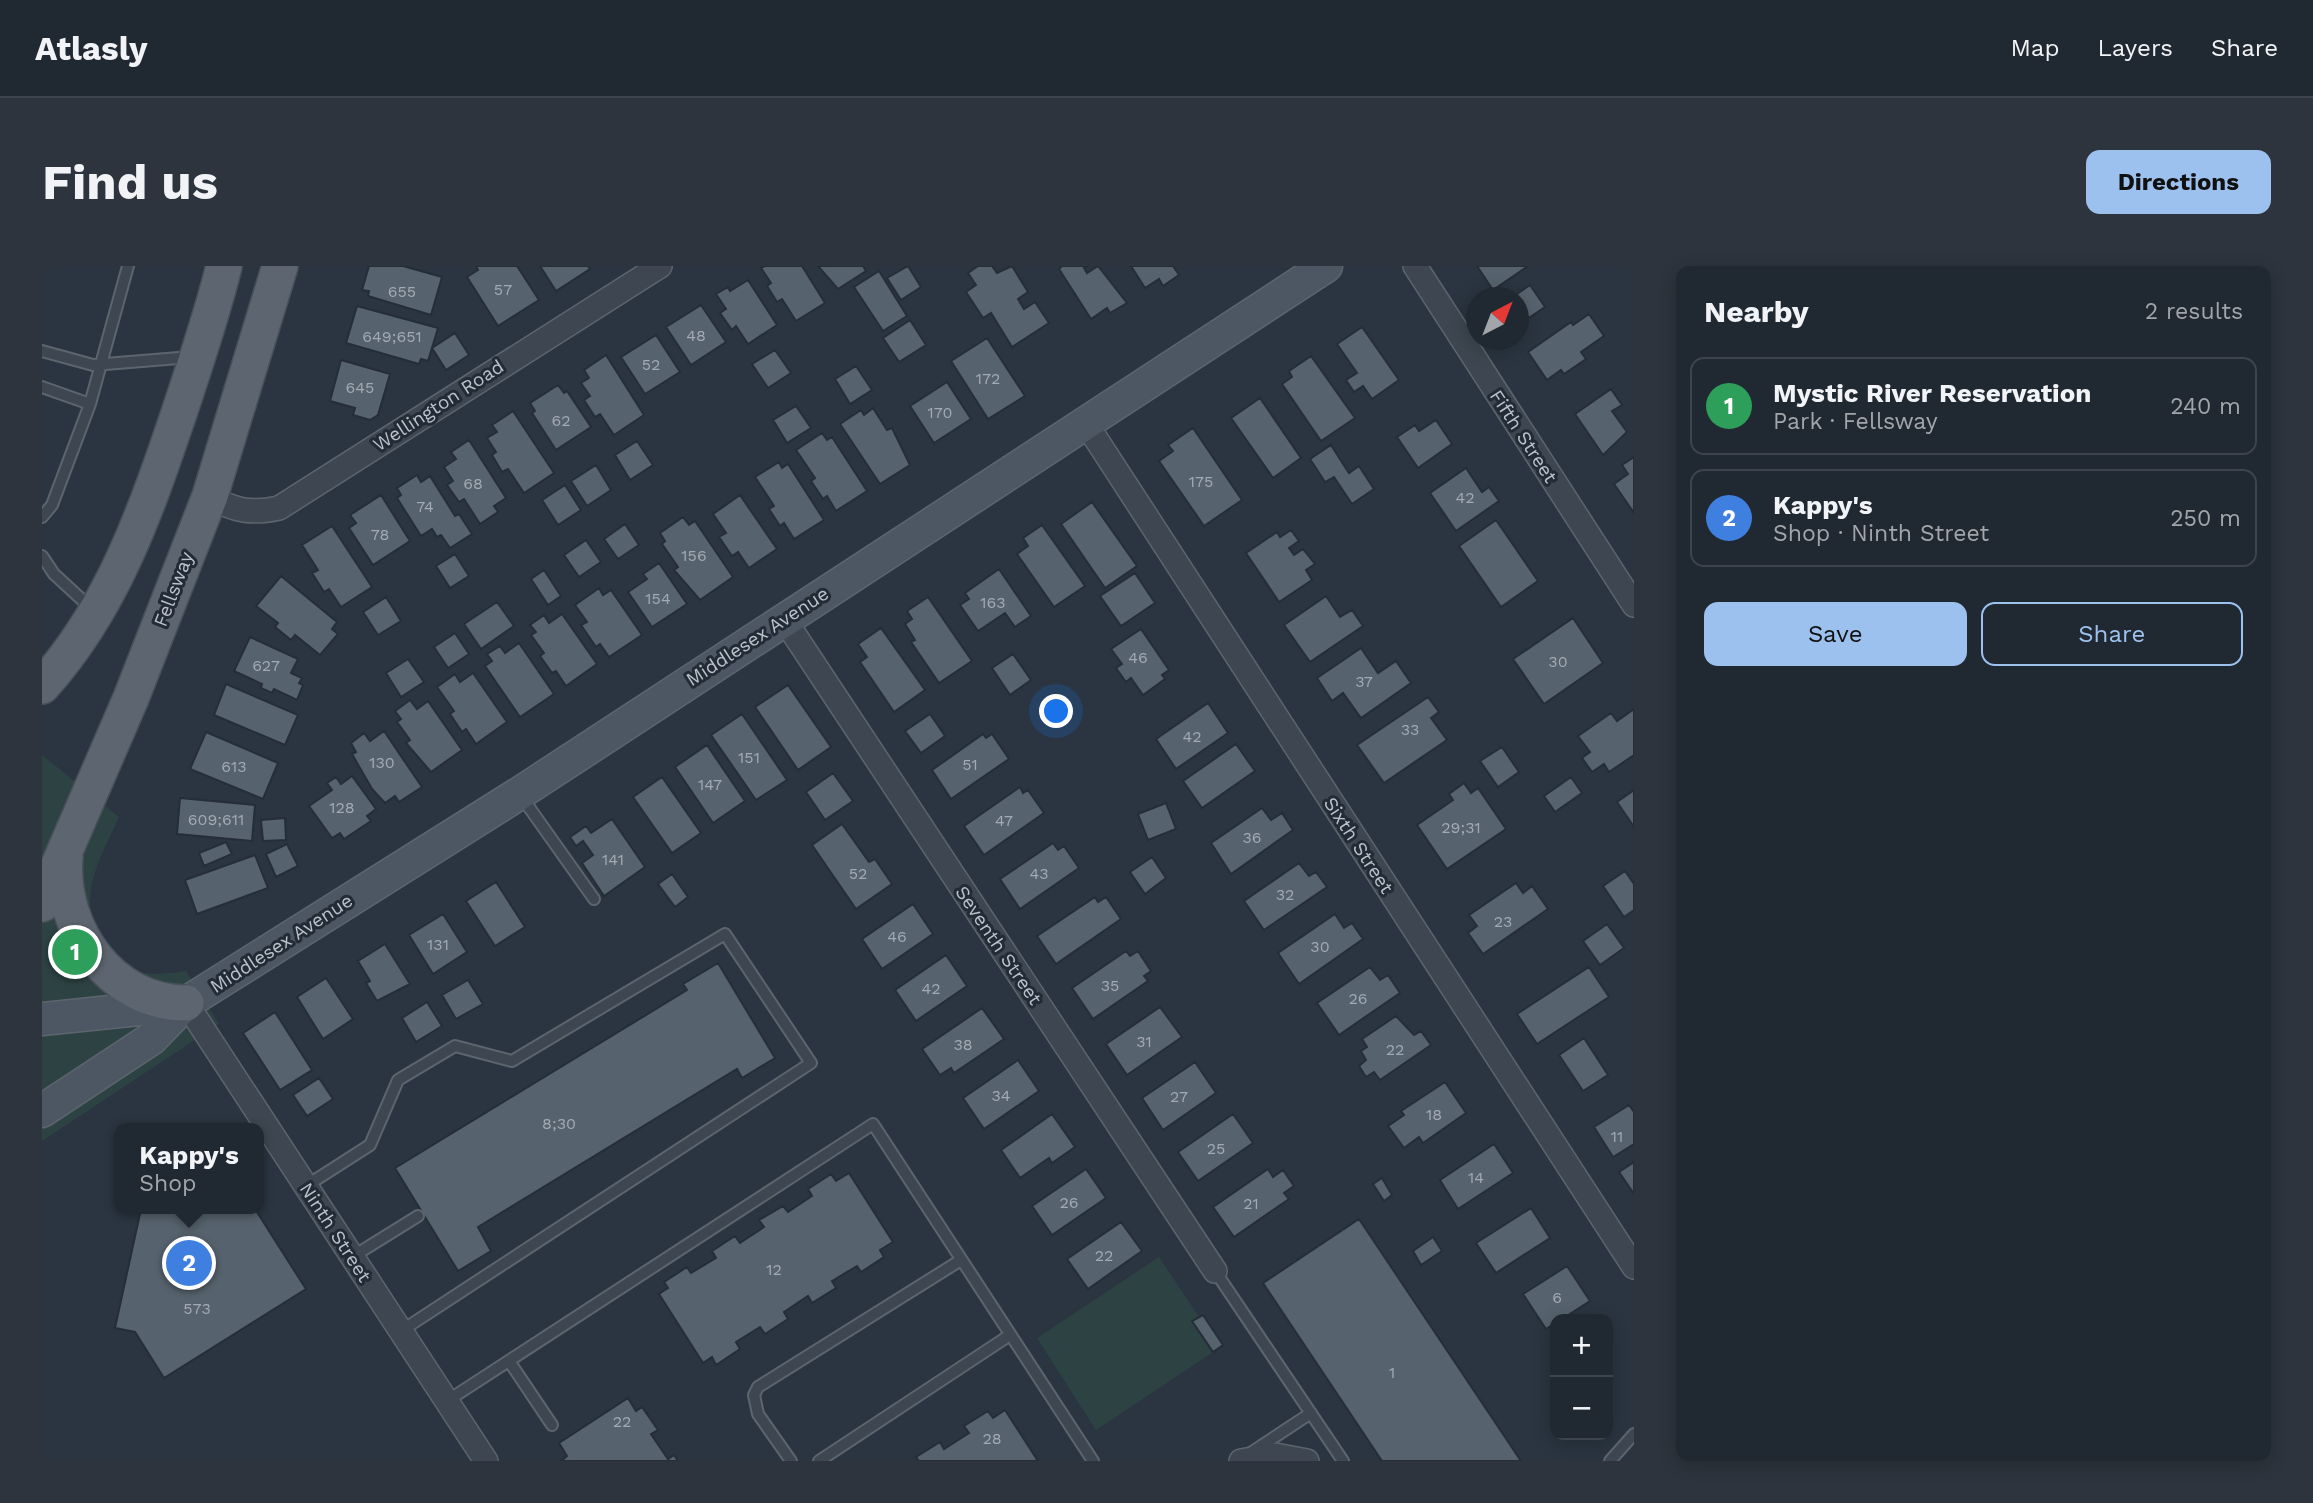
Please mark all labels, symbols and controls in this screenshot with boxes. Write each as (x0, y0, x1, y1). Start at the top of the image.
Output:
text: Atlasly (35, 29, 147, 68)
text: Map (2011, 34, 2059, 62)
text: Layers (2097, 34, 2173, 62)
text: Share (2211, 34, 2278, 62)
button: Directions (2086, 150, 2271, 214)
text: Find us (42, 153, 218, 211)
house number: 57 (494, 280, 512, 299)
house number: 655 (388, 282, 416, 301)
north arrow (1466, 287, 1529, 350)
text: Nearby (1704, 294, 1809, 329)
text: 2 results (2145, 298, 2243, 325)
house number: 48 (686, 326, 706, 345)
house number: 649;651 (362, 327, 422, 346)
street label: Wellington Road (369, 355, 508, 456)
house number: 52 (642, 355, 660, 374)
house number: 172 (976, 369, 1000, 388)
house number: 645 (346, 378, 374, 397)
text: Mystic River Reservation (1773, 378, 2091, 408)
street label: Fifth Street (1485, 385, 1562, 487)
text: 1 (1724, 393, 1734, 420)
text: 240 m (2170, 393, 2241, 420)
house number: 170 (928, 403, 952, 422)
text: Park · Fellsway (1773, 408, 1938, 435)
house number: 62 (551, 411, 571, 430)
house number: 175 (1189, 472, 1213, 491)
house number: 68 (463, 474, 483, 493)
house number: 42 (1455, 488, 1475, 507)
text: Kappy's (1773, 490, 1873, 520)
house number: 74 (416, 497, 434, 516)
text: 2 (1722, 505, 1736, 532)
text: 250 m (2170, 505, 2241, 532)
text: Shop · Ninth Street (1773, 520, 1989, 547)
house number: 78 (371, 525, 389, 544)
house number: 156 (681, 546, 707, 565)
street label: Fellsway (149, 548, 198, 630)
street label: Middlesex Avenue (682, 582, 833, 691)
house number: 154 (645, 589, 671, 608)
house number: 163 (980, 593, 1006, 612)
button: Save (1704, 602, 1967, 666)
button: Share (1981, 602, 2243, 666)
house number: 46 (1128, 648, 1148, 667)
house number: 30 (1548, 652, 1568, 671)
house number: 627 (252, 656, 280, 675)
house number: 37 (1355, 672, 1373, 691)
your location (1039, 694, 1073, 728)
house number: 33 (1401, 720, 1419, 739)
house number: 42 (1182, 727, 1202, 746)
house number: 151 (738, 748, 760, 767)
house number: 130 (369, 753, 395, 772)
house number: 51 (962, 755, 978, 774)
house number: 613 (221, 757, 247, 776)
house number: 147 (698, 775, 722, 794)
street label: Sixth Street (1319, 793, 1398, 898)
house number: 128 (329, 798, 355, 817)
house number: 609;611 (188, 810, 244, 829)
house number: 47 (995, 811, 1013, 830)
house number: 29;31 (1441, 818, 1481, 837)
house number: 36 (1242, 828, 1262, 847)
house number: 141 (602, 850, 624, 869)
house number: 52 (849, 864, 867, 883)
house number: 43 (1029, 864, 1049, 883)
street label: Seventh Street (950, 881, 1047, 1009)
house number: 32 (1276, 885, 1294, 904)
street label: Middlesex Avenue (206, 889, 357, 998)
house number: 23 (1494, 912, 1512, 931)
pin: 1 (52, 926, 98, 978)
house number: 46 (887, 927, 907, 946)
house number: 131 (427, 935, 449, 954)
house number: 30 (1310, 937, 1330, 956)
house number: 35 (1101, 976, 1119, 995)
house number: 42 (921, 979, 941, 998)
house number: 26 (1348, 989, 1368, 1008)
house number: 31 (1136, 1032, 1152, 1051)
house number: 38 (953, 1035, 973, 1054)
house number: 22 (1386, 1040, 1404, 1059)
house number: 34 (991, 1086, 1011, 1105)
house number: 27 (1170, 1087, 1188, 1106)
house number: 18 (1426, 1105, 1442, 1124)
house number: 8;30 (542, 1114, 576, 1133)
popup (114, 1123, 264, 1214)
house number: 11 (1611, 1127, 1623, 1146)
house number: 25 (1207, 1139, 1225, 1158)
text: Kappy's (139, 1140, 239, 1170)
house number: 14 (1468, 1168, 1484, 1187)
text: Shop (139, 1170, 196, 1197)
street label: Ninth Street (295, 1178, 376, 1286)
house number: 26 (1059, 1193, 1079, 1212)
house number: 21 (1243, 1194, 1259, 1213)
pin: 2 (166, 1237, 212, 1289)
house number: 22 (1095, 1246, 1113, 1265)
house number: 12 (766, 1260, 782, 1279)
house number: 6 (1552, 1288, 1562, 1307)
house number: 573 (183, 1299, 211, 1318)
map controls (1550, 1314, 1613, 1440)
button: + (1550, 1314, 1613, 1377)
house number: 1 (1389, 1363, 1395, 1382)
button: − (1550, 1377, 1613, 1440)
house number: 22 (613, 1412, 631, 1431)
house number: 28 (982, 1429, 1002, 1448)

